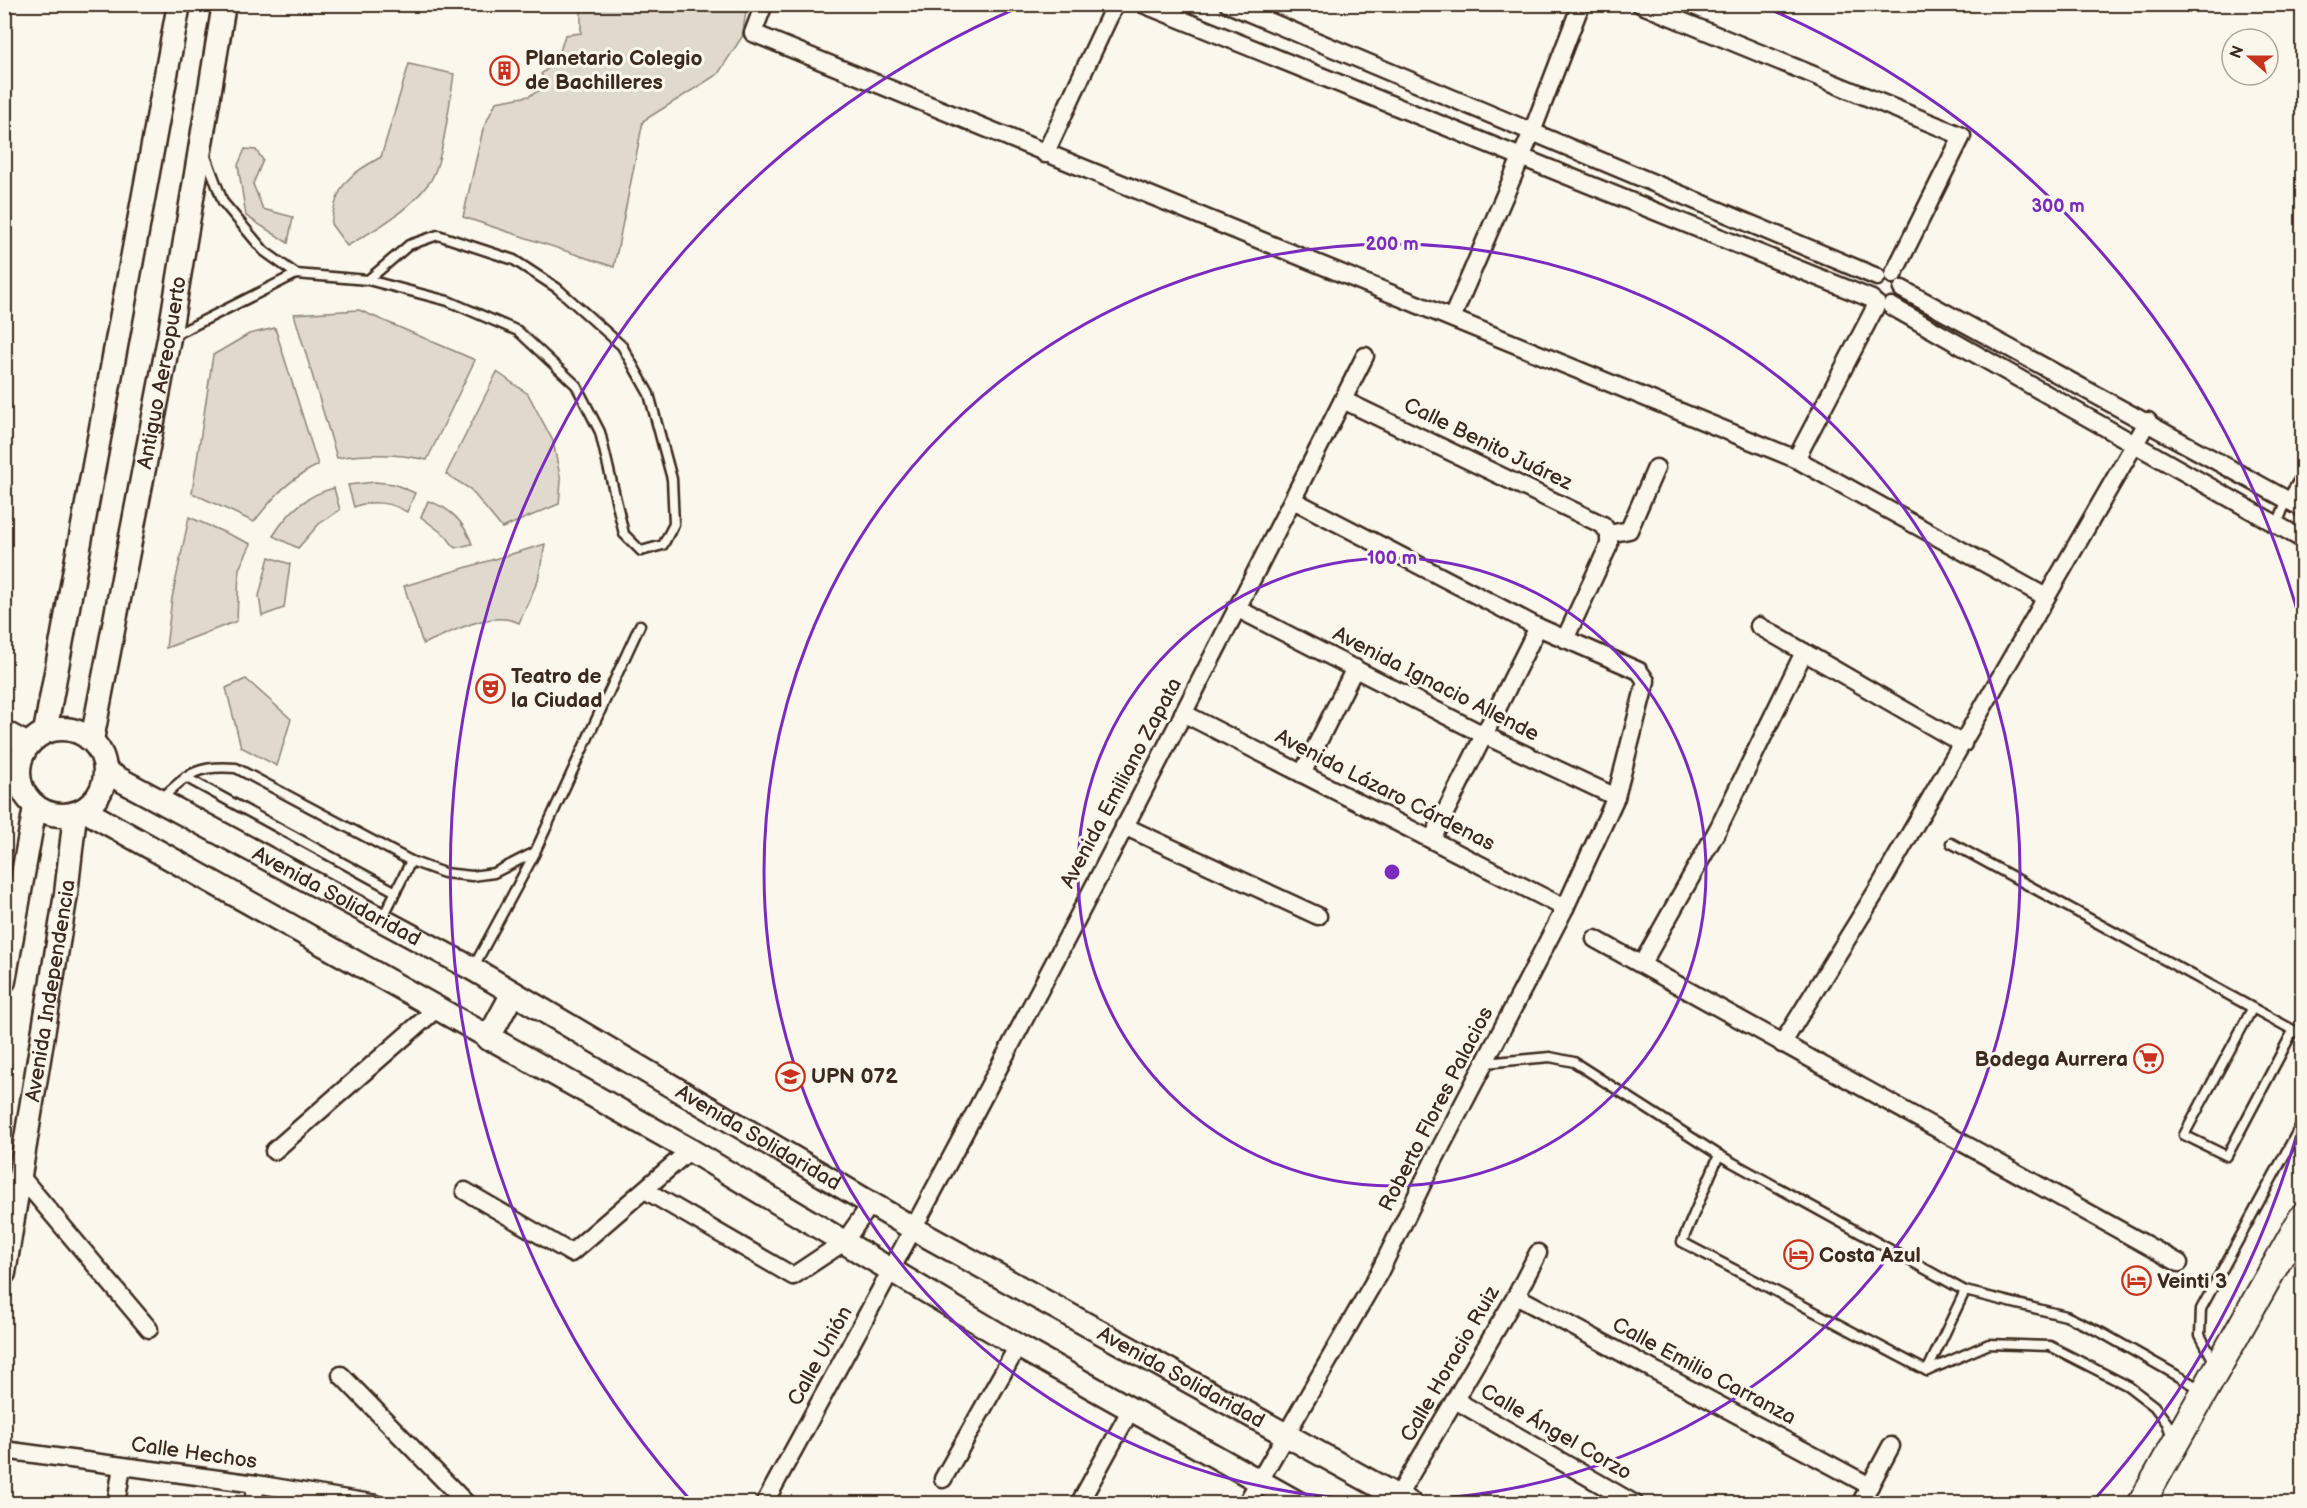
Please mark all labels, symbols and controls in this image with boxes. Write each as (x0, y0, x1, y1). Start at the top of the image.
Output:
north arrow (2220, 27, 2280, 87)
text: N (2226, 43, 2248, 61)
place label: Planetario Colegio de Bachilleres (525, 46, 702, 95)
building icon: Planetario Colegio de Bachilleres (488, 54, 520, 86)
text: 300 m (2031, 196, 2085, 217)
text: 200 m (1365, 234, 1419, 255)
street label: Antiguo Aereopuerto (132, 274, 192, 471)
street label: Calle Benito Juárez (1400, 392, 1577, 496)
text: 100 m (1367, 548, 1417, 569)
street label: Avenida Ignacio Allende (1329, 621, 1543, 747)
place label: Teatro de la Ciudad (511, 664, 602, 713)
theatre icon: Teatro de la Ciudad (474, 672, 506, 704)
street label: Avenida Emiliano Zapata (1055, 674, 1187, 892)
street label: Avenida Lázaro Cárdenas (1271, 724, 1499, 856)
street label: Avenida Solidaridad (248, 841, 425, 951)
centre of rings (1382, 862, 1402, 882)
street label: Avenida Independencia (20, 878, 80, 1104)
street label: Roberto Flores Palacios (1374, 1003, 1498, 1215)
supermarket icon: Bodega Aurrera (2133, 1043, 2165, 1075)
place label: Bodega Aurrera (1975, 1047, 2128, 1072)
school or university icon: UPN 072 (774, 1060, 806, 1092)
place label: UPN 072 (811, 1064, 898, 1089)
street label: Avenida Solidaridad (672, 1079, 846, 1196)
hotel icon: Costa Azul (1782, 1239, 1814, 1271)
place label: Costa Azul (1819, 1243, 1921, 1268)
hotel icon: Veinti 3 (2120, 1265, 2152, 1297)
place label: Veinti 3 (2157, 1269, 2227, 1294)
street label: Calle Horacio Ruiz (1395, 1281, 1505, 1446)
street label: Calle Unión (782, 1302, 858, 1410)
street label: Calle Emilio Carranza (1608, 1312, 1800, 1430)
street label: Avenida Solidaridad (1093, 1321, 1269, 1433)
street label: Calle Ángel Corzo (1476, 1379, 1636, 1485)
street label: Calle Hechos (129, 1432, 259, 1474)

